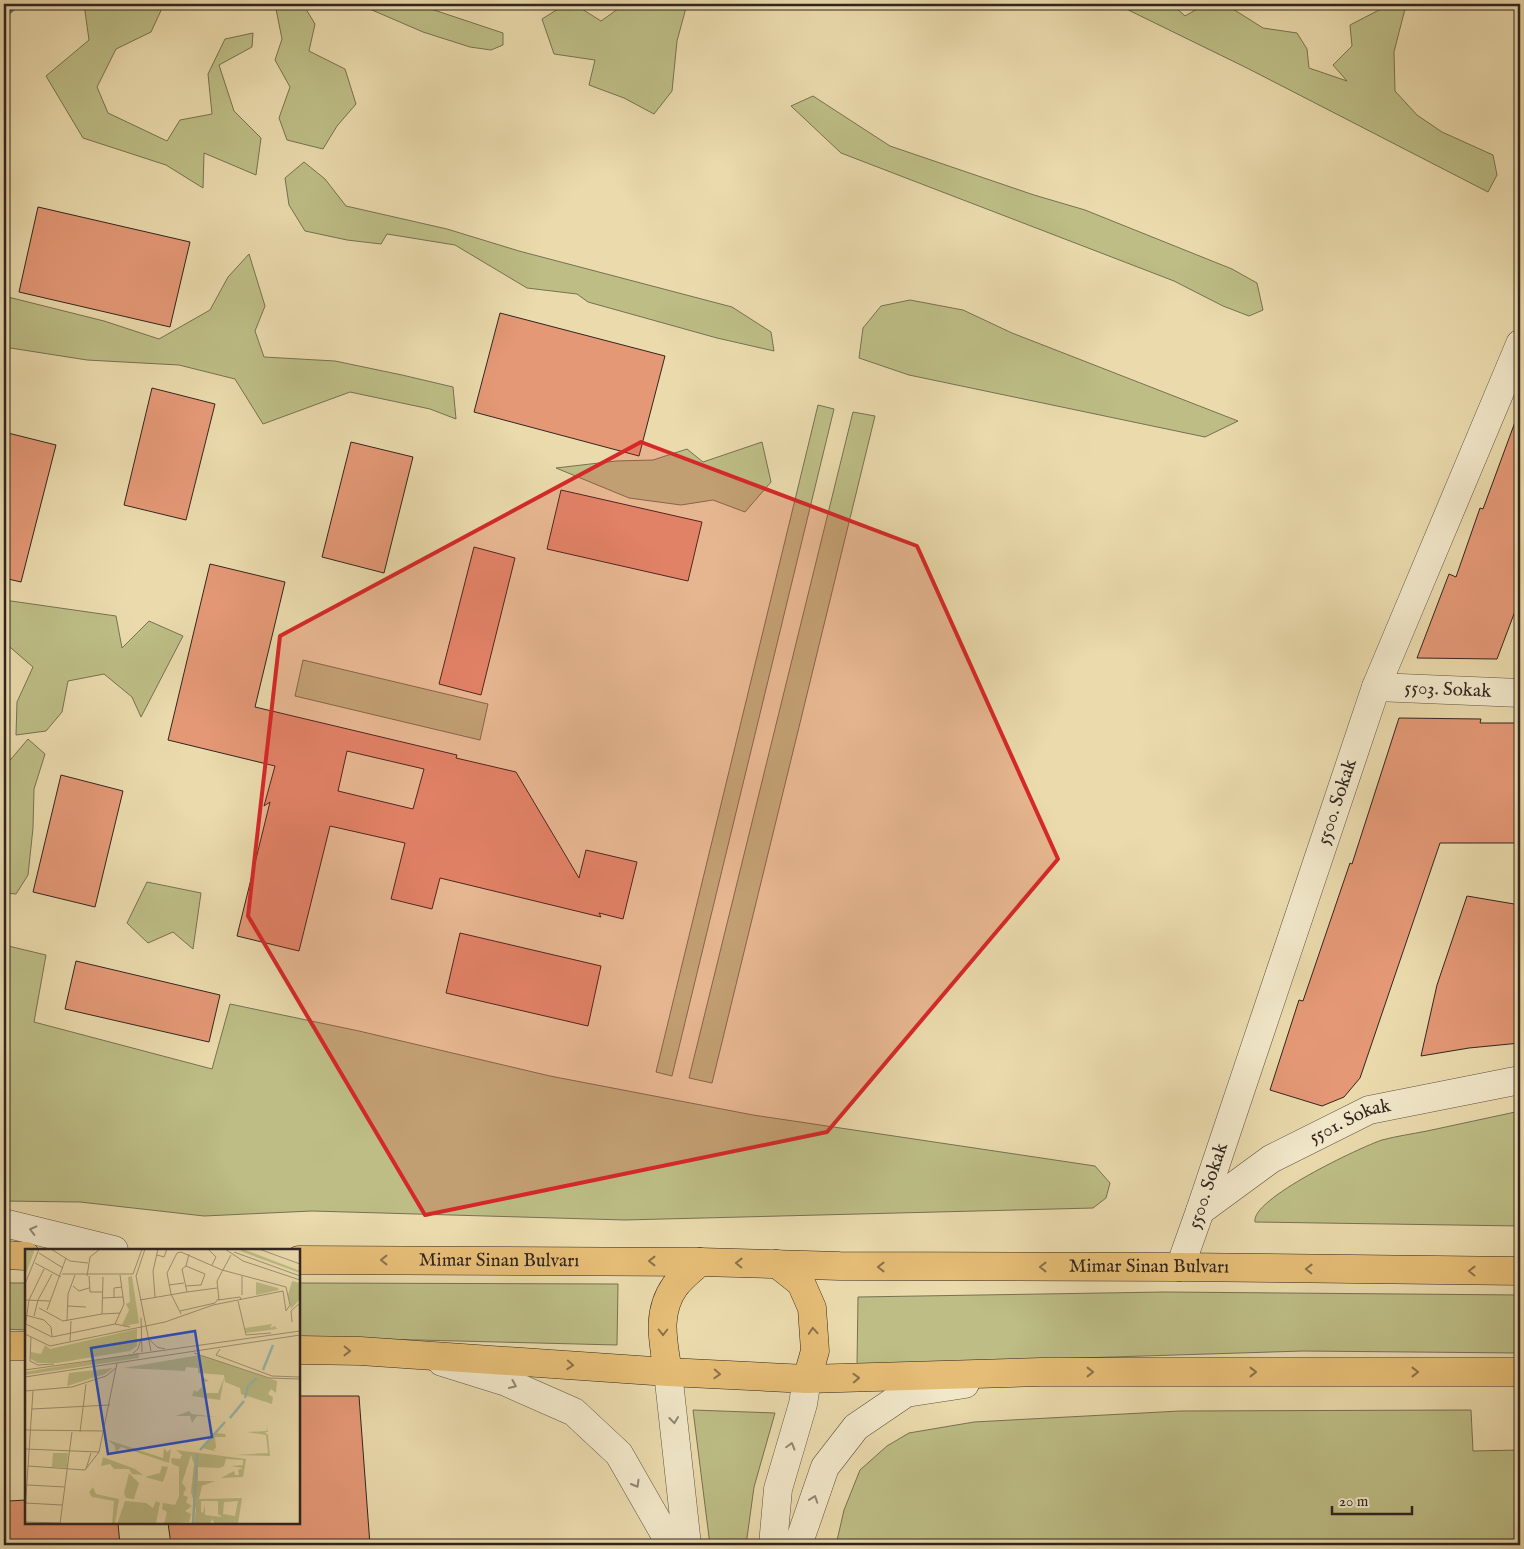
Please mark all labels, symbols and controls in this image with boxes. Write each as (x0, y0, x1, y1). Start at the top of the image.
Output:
street label: 5503. Sokak (1404, 676, 1493, 704)
street label: 5500. Sokak (1312, 755, 1363, 848)
street label: 5501. Sokak (1306, 1094, 1394, 1150)
street label: 5500. Sokak (1183, 1139, 1234, 1232)
one-way arrow (28, 1225, 37, 1236)
inset map (25, 1249, 300, 1524)
street label: Mimar Sinan Bulvarı (419, 1249, 579, 1273)
one-way arrow (380, 1255, 388, 1265)
street label: Mimar Sinan Bulvarı (1069, 1255, 1229, 1280)
one-way arrow (647, 1256, 655, 1266)
one-way arrow (735, 1257, 743, 1268)
one-way arrow (877, 1261, 885, 1272)
one-way arrow (1039, 1262, 1047, 1272)
one-way arrow (1305, 1264, 1312, 1274)
one-way arrow (1467, 1265, 1475, 1276)
one-way arrow (808, 1327, 819, 1335)
one-way arrow (658, 1328, 668, 1336)
one-way arrow (344, 1346, 352, 1356)
one-way arrow (566, 1359, 574, 1370)
one-way arrow (1086, 1367, 1094, 1377)
one-way arrow (1249, 1367, 1257, 1377)
one-way arrow (1412, 1367, 1419, 1377)
one-way arrow (713, 1369, 721, 1380)
one-way arrow (852, 1373, 860, 1384)
one-way arrow (508, 1378, 517, 1389)
one-way arrow (668, 1416, 679, 1424)
one-way arrow (785, 1442, 795, 1451)
one-way arrow (630, 1478, 640, 1487)
scale bar (1332, 1484, 1412, 1516)
text: 20 m (1339, 1492, 1369, 1511)
one-way arrow (808, 1495, 818, 1504)

